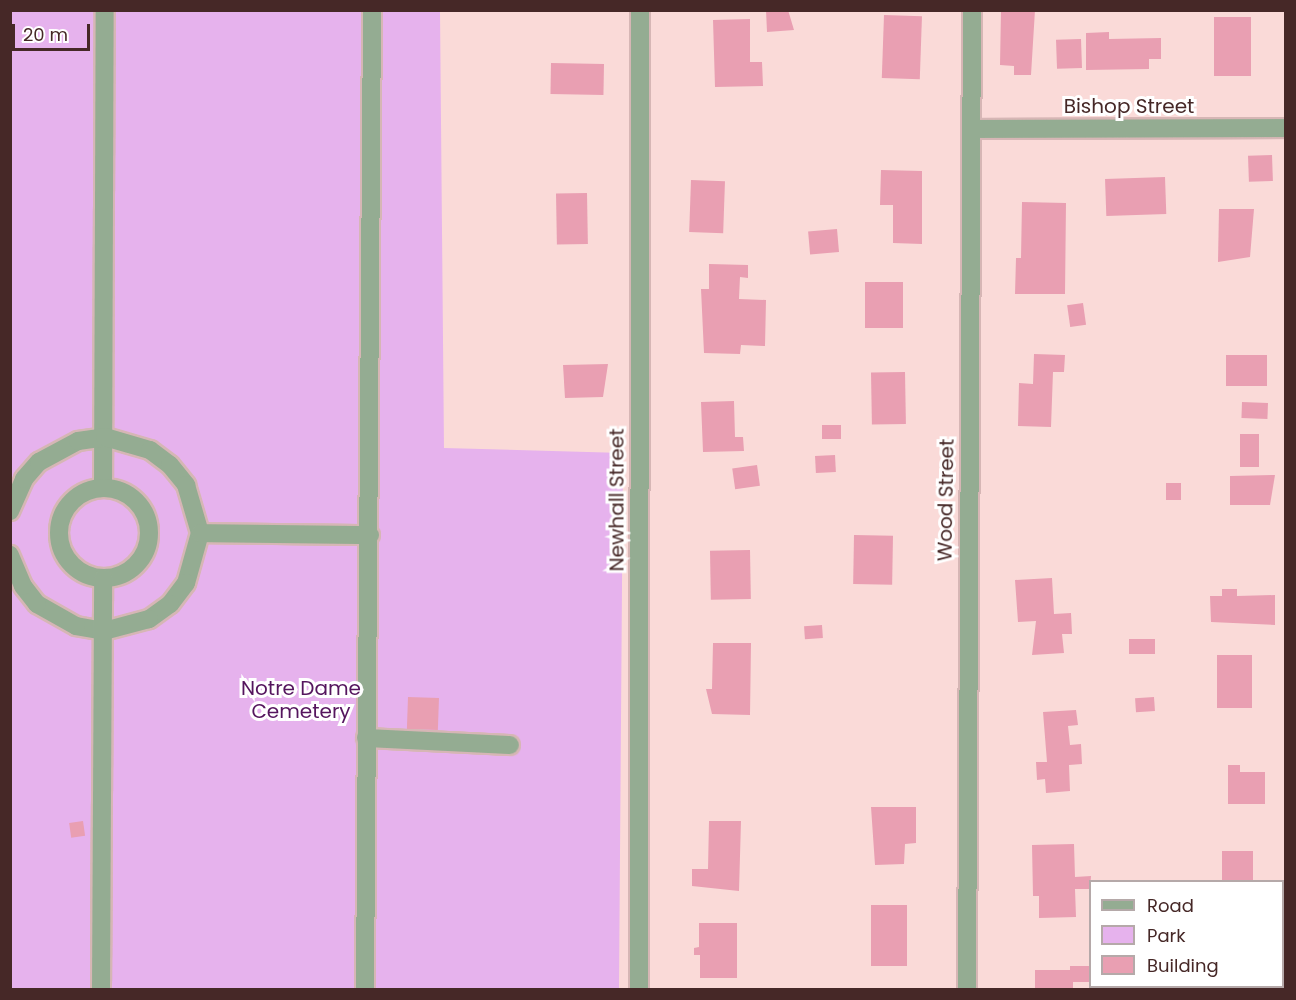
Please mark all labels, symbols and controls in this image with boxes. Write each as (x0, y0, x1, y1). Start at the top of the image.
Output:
scale bar (15, 12, 93, 50)
text: 20 m (23, 22, 68, 47)
street label: Bishop Street (1064, 94, 1194, 118)
street label: Newhall Street (605, 429, 629, 571)
street label: Wood Street (933, 439, 959, 561)
park label: Notre Dame Cemetery (241, 676, 361, 723)
legend (1089, 880, 1284, 988)
text: Road (1147, 893, 1194, 918)
text: Park (1147, 923, 1186, 948)
text: Building (1147, 953, 1219, 978)

